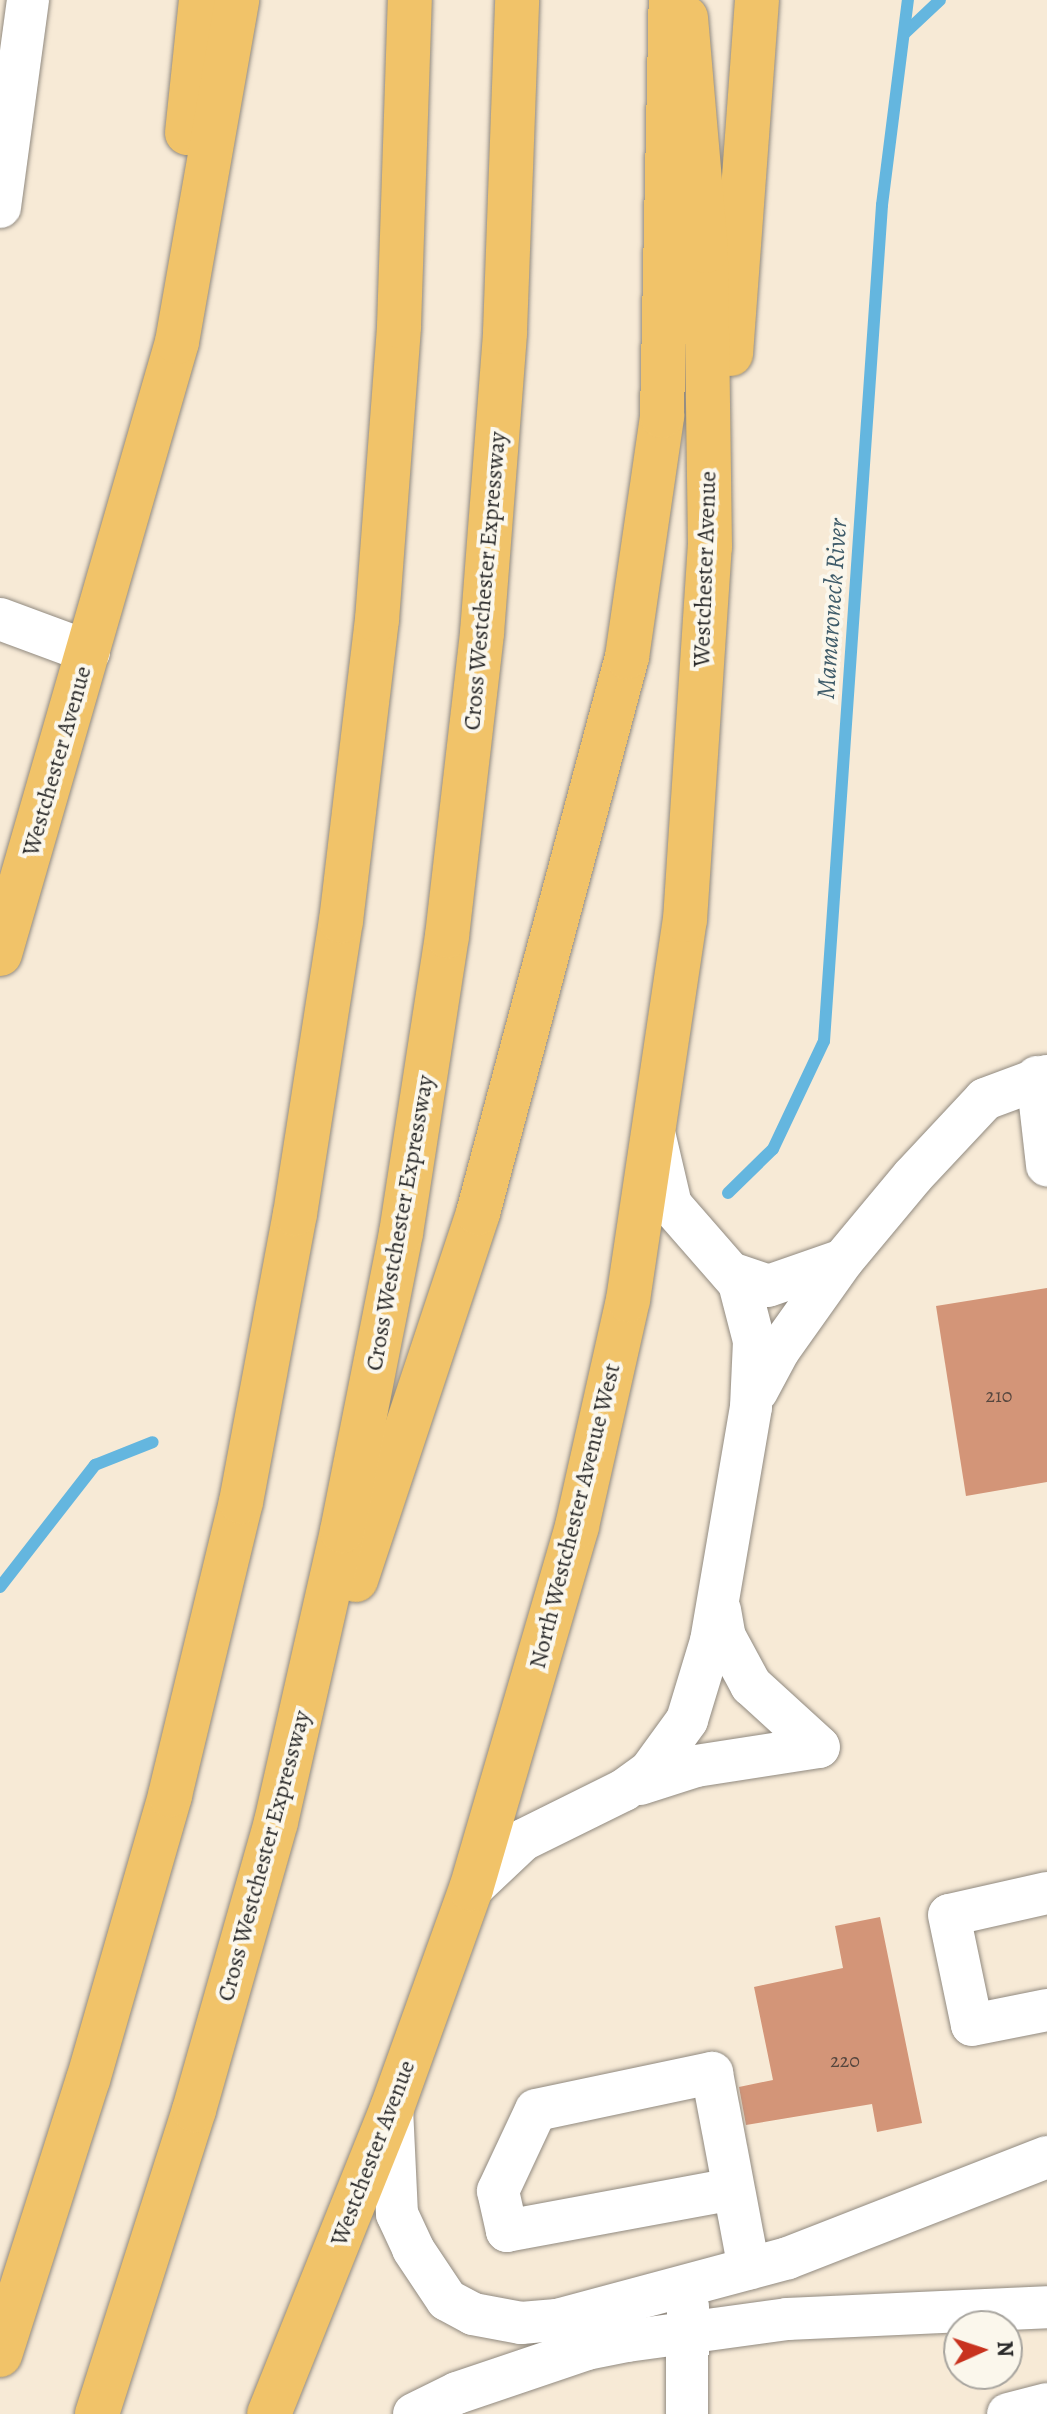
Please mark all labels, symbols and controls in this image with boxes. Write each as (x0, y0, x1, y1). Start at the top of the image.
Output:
street label: Cross Westchester Expressway (458, 431, 512, 731)
street label: Westchester Avenue (687, 470, 723, 668)
water label: Mamaroneck River (810, 518, 854, 700)
street label: Westchester Avenue (16, 663, 98, 859)
street label: Cross Westchester Expressway (360, 1073, 440, 1373)
street label: North Westchester Avenue West (523, 1360, 627, 1672)
house number: 210 (986, 1383, 1012, 1407)
street label: Cross Westchester Expressway (211, 1708, 317, 2004)
house number: 220 (830, 2048, 860, 2072)
street label: Westchester Avenue (324, 2056, 422, 2250)
north arrow (943, 2310, 1023, 2390)
text: N (990, 2340, 1020, 2358)

